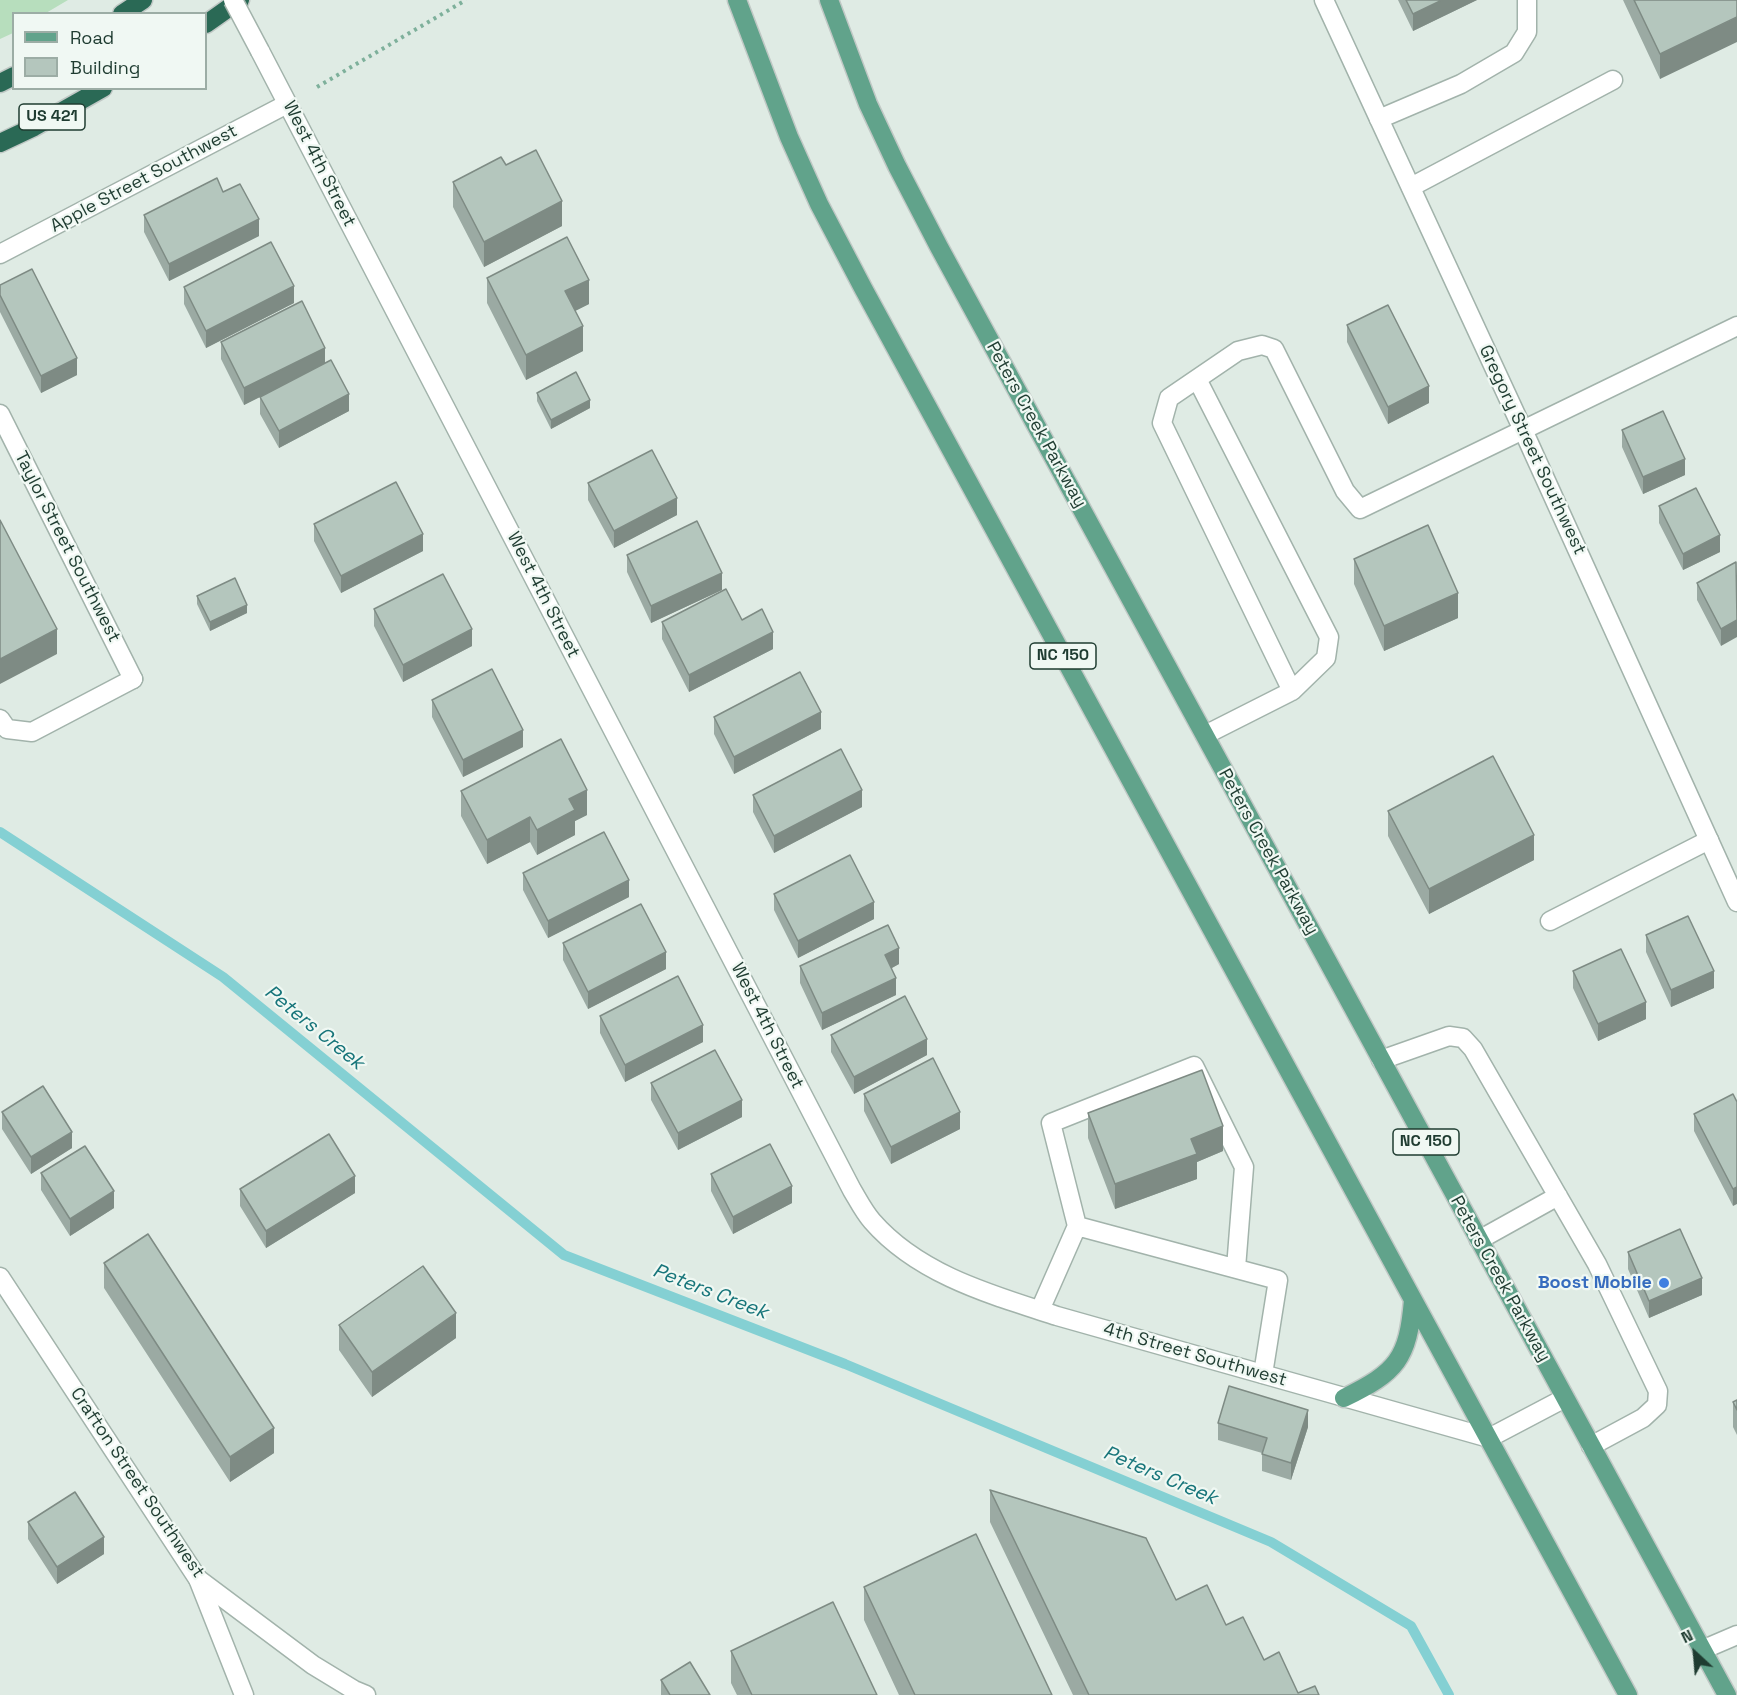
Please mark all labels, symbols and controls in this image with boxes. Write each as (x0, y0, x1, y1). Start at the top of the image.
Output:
legend (12, 12, 207, 90)
text: Road (70, 26, 114, 49)
text: Building (70, 56, 140, 79)
street label: West 4th Street (278, 97, 360, 231)
road number: US 421 (19, 104, 85, 130)
street label: Apple Street Southwest (47, 120, 241, 238)
street label: Peters Creek Parkway (981, 338, 1091, 512)
street label: Gregory Street Southwest (1474, 342, 1590, 558)
street label: Taylor Street Southwest (9, 448, 125, 646)
street label: West 4th Street (502, 528, 584, 662)
road number: NC 150 (1030, 643, 1096, 669)
street label: Peters Creek Parkway (1213, 765, 1323, 939)
street label: West 4th Street (726, 959, 808, 1093)
water label: Peters Creek (259, 981, 369, 1075)
road number: NC 150 (1393, 1129, 1459, 1155)
street label: Peters Creek Parkway (1445, 1192, 1555, 1366)
water label: Peters Creek (649, 1259, 771, 1325)
place label: Boost Mobile (1538, 1272, 1652, 1294)
marker: Boost Mobile (1657, 1276, 1671, 1290)
street label: 4th Street Southwest (1101, 1318, 1289, 1392)
street label: Crafton Street Southwest (65, 1384, 209, 1582)
water label: Peters Creek (1099, 1441, 1221, 1511)
north arrow (1665, 1623, 1725, 1683)
text: N (1677, 1625, 1696, 1648)

